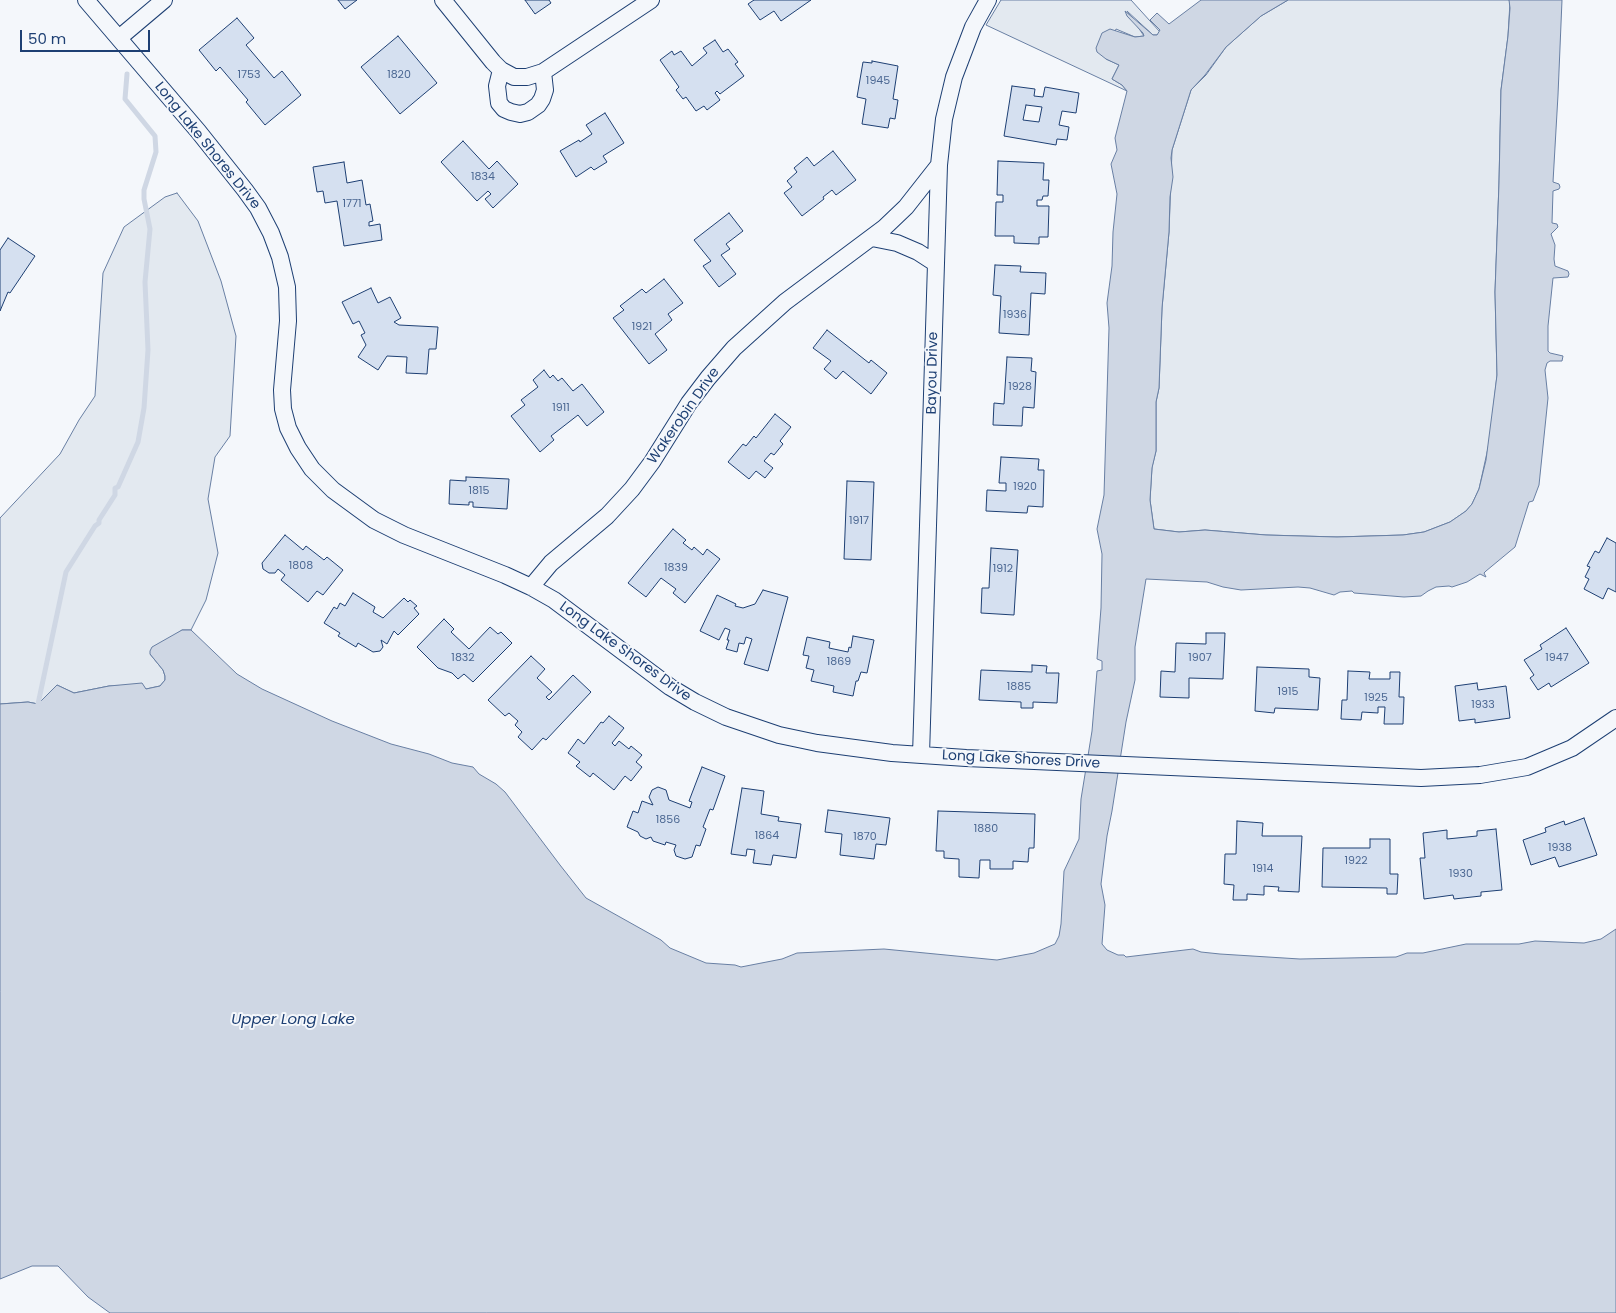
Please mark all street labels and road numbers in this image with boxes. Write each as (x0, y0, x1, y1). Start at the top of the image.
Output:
street label: Long Lake Shores Drive (151, 79, 263, 213)
street label: Bayou Drive (924, 332, 942, 414)
street label: Wakerobin Drive (644, 365, 724, 467)
street label: Long Lake Shores Drive (556, 599, 694, 705)
street label: Long Lake Shores Drive (941, 747, 1101, 773)

